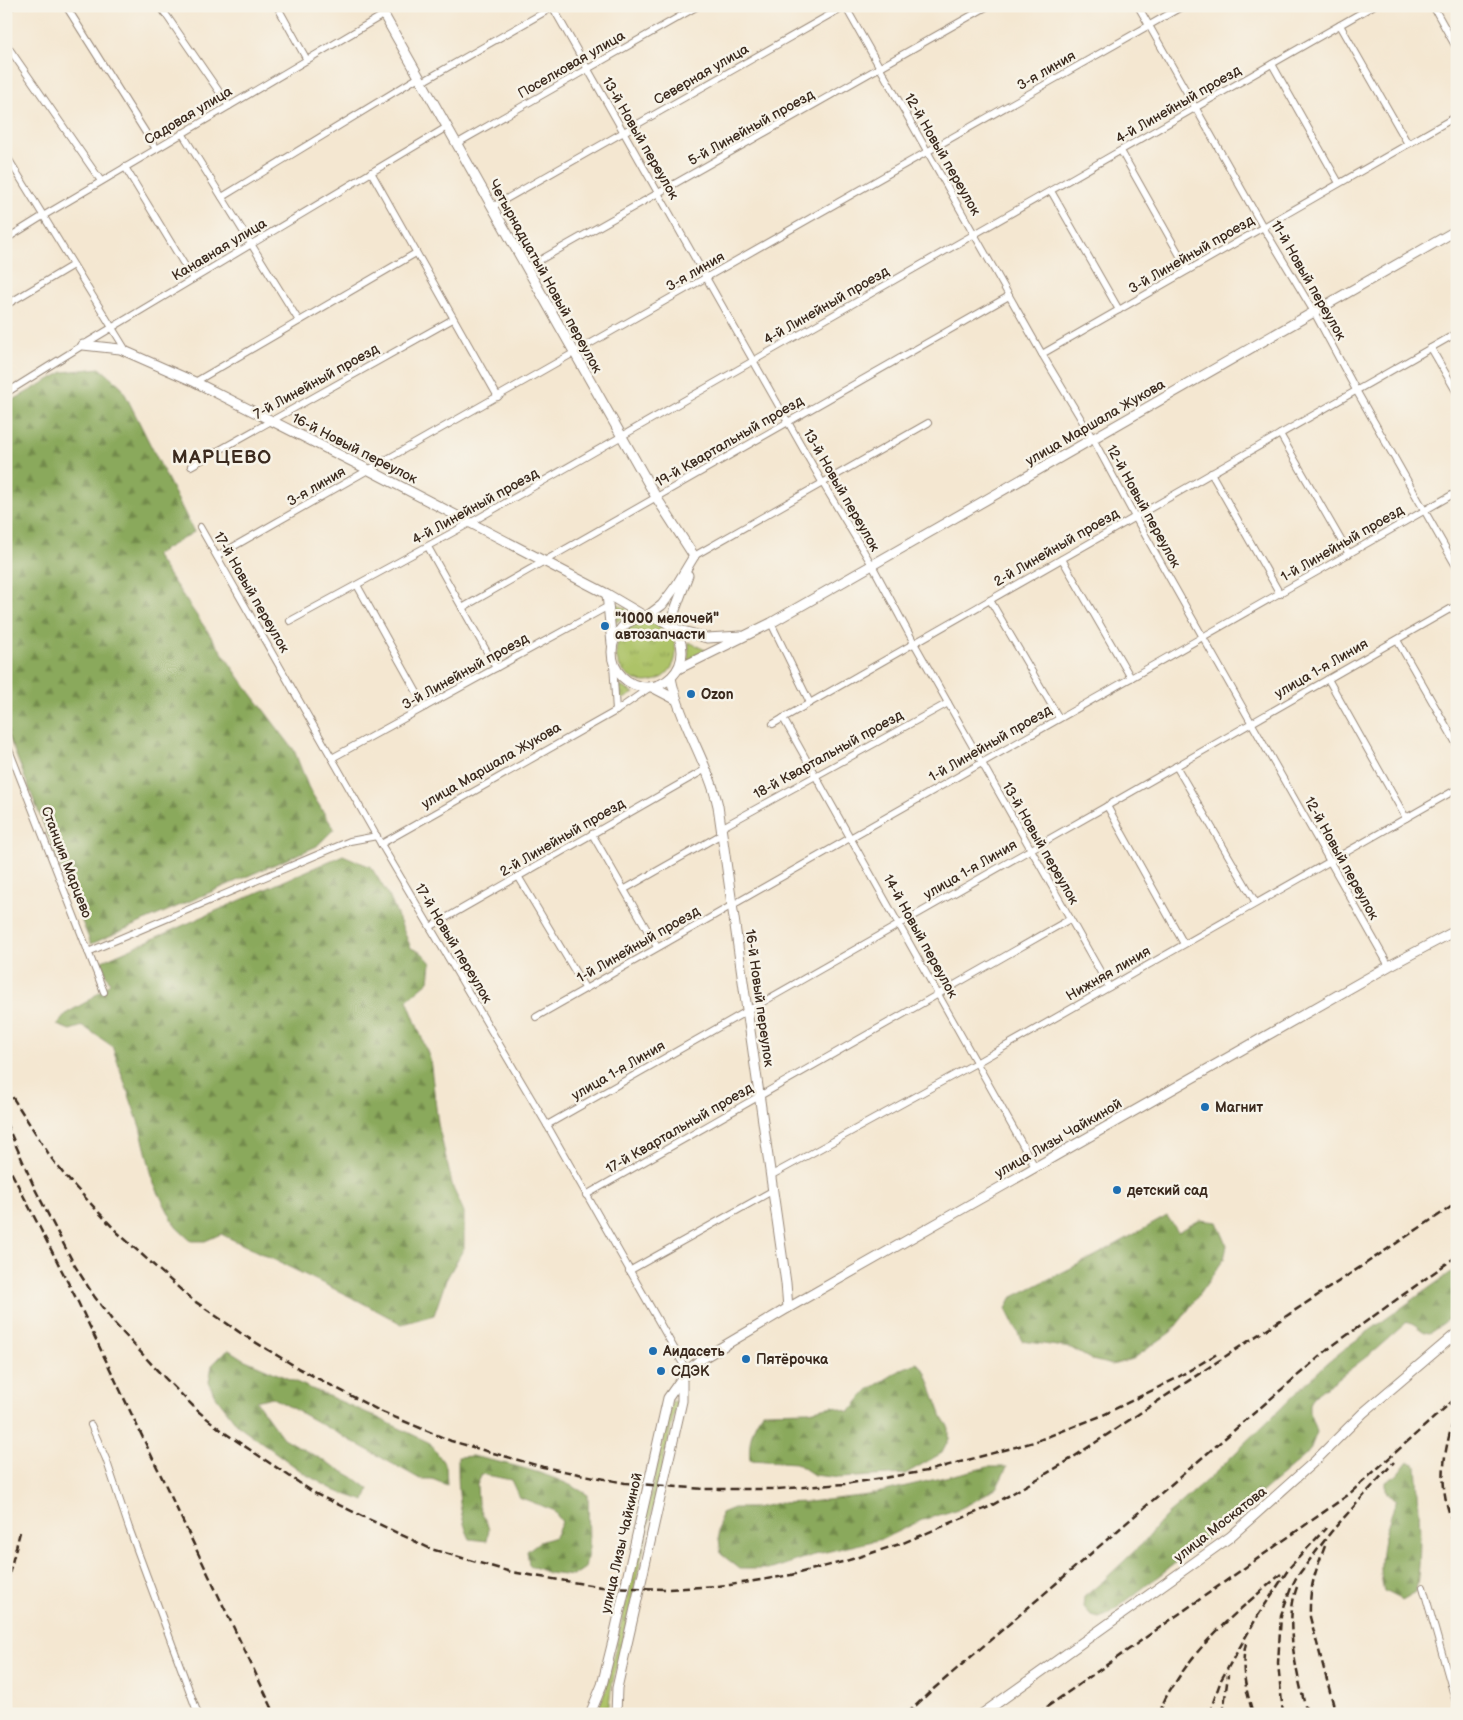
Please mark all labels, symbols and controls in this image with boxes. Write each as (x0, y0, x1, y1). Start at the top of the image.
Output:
street label: Поселковая улица (515, 27, 628, 102)
street label: Северная улица (651, 40, 752, 108)
street label: 3-я линия (1014, 47, 1079, 94)
street label: 4-й Линейный проезд (1113, 61, 1244, 147)
street label: 13-й Новый переулок (599, 74, 683, 203)
street label: Садовая улица (141, 82, 236, 148)
street label: 5-й Линейный проезд (685, 85, 818, 169)
street label: 12-й Новый переулок (901, 90, 985, 219)
street label: Четырнадцатый Новый переулок (485, 176, 606, 377)
street label: 3-й Линейный проезд (1125, 211, 1257, 297)
street label: Канавная улица (169, 214, 270, 284)
street label: 11-й Новый переулок (1267, 217, 1350, 344)
street label: 3-я линия (663, 248, 728, 295)
street label: 4-й Линейный проезд (761, 262, 892, 348)
street label: 7-й Линейный проезд (251, 340, 382, 423)
street label: улица Маршала Жукова (1022, 375, 1169, 469)
street label: 19-й Квартальный проезд (652, 392, 807, 491)
street label: 16-й Новый переулок (289, 409, 421, 488)
street label: 13-й Новый переулок (800, 426, 884, 555)
street label: 12-й Новый переулок (1103, 442, 1185, 571)
district label: МАРЦЕВО (172, 446, 272, 469)
street label: 3-я линия (284, 463, 349, 510)
street label: 4-й Линейный проезд (409, 464, 542, 548)
street label: 1-й Линейный проезд (1278, 501, 1407, 586)
street label: 2-й Линейный проезд (991, 504, 1122, 590)
street label: 17-й Новый переулок (210, 529, 293, 656)
place label: "1000 мелочей" автозапчасти (615, 610, 719, 643)
marker: "1000 мелочей" автозапчасти (599, 620, 611, 632)
street label: 3-й Линейный проезд (399, 629, 532, 713)
street label: улица 1-я Линия (1272, 635, 1371, 702)
place label: Ozon (701, 686, 734, 703)
marker: Ozon (685, 688, 697, 700)
street label: 1-й Линейный проезд (926, 701, 1055, 786)
street label: 18-й Квартальный проезд (751, 706, 906, 803)
street label: улица Маршала Жукова (418, 718, 565, 812)
street label: 13-й Новый переулок (999, 779, 1083, 908)
street label: 2-й Линейный проезд (497, 794, 628, 880)
street label: 12-й Новый переулок (1301, 794, 1383, 923)
street label: Станция Марцево (37, 804, 96, 920)
street label: улица 1-я Линия (921, 836, 1020, 903)
street label: 14-й Новый переулок (880, 872, 962, 1001)
street label: 17-й Новый переулок (411, 880, 496, 1007)
street label: 1-й Линейный проезд (574, 902, 703, 987)
street label: 16-й Новый переулок (741, 928, 778, 1068)
street label: Нижняя линия (1063, 942, 1154, 1004)
street label: улица 1-я Линия (569, 1037, 668, 1104)
street label: 17-й Квартальный проезд (603, 1079, 756, 1178)
street label: улица Лизы Чайкиной (992, 1095, 1125, 1182)
place label: Магнит (1215, 1099, 1263, 1116)
marker: Магнит (1199, 1101, 1211, 1113)
place label: детский сад (1126, 1182, 1208, 1199)
marker: детский сад (1111, 1184, 1123, 1196)
place label: Аидасеть (662, 1343, 725, 1360)
marker: Аидасеть (647, 1345, 659, 1357)
place label: Пятёрочка (756, 1351, 829, 1368)
marker: Пятёрочка (740, 1353, 752, 1365)
place label: СДЭК (671, 1363, 710, 1380)
marker: СДЭК (655, 1365, 667, 1377)
street label: улица Лизы Чайкиной (597, 1471, 646, 1615)
street label: улица Москатова (1171, 1482, 1271, 1566)

